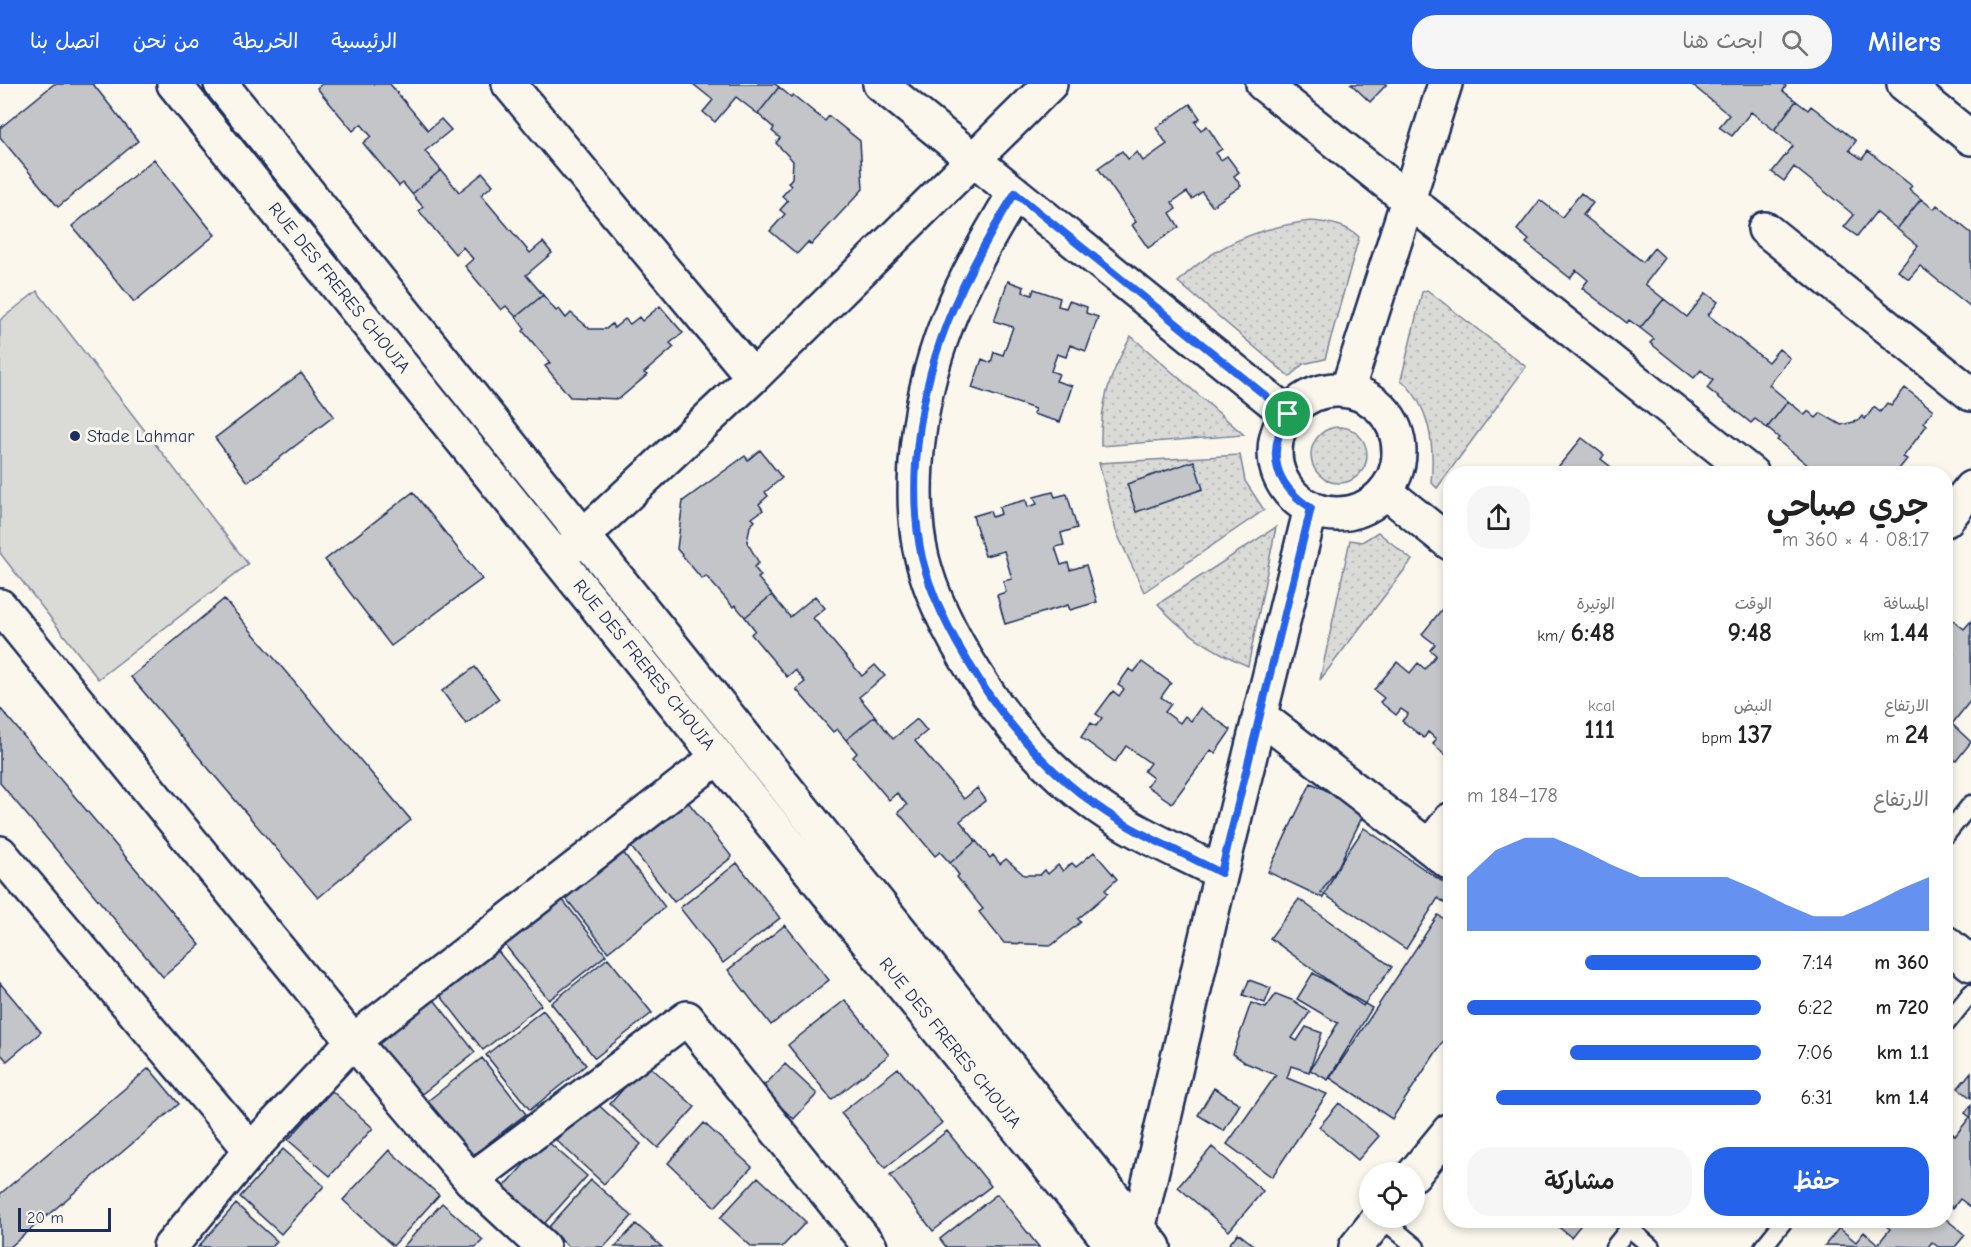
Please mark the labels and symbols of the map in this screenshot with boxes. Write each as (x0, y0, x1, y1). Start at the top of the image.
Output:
street label: RUE DES FRERES CHOUIA (264, 199, 414, 377)
pin (1262, 388, 1313, 439)
place label: Stade Lahmar (87, 426, 195, 447)
marker: Stade Lahmar (68, 429, 82, 443)
street label: RUE DES FRERES CHOUIA (569, 576, 719, 754)
street label: RUE DES FRERES CHOUIA (875, 954, 1025, 1132)
scale bar (18, 1205, 111, 1232)

